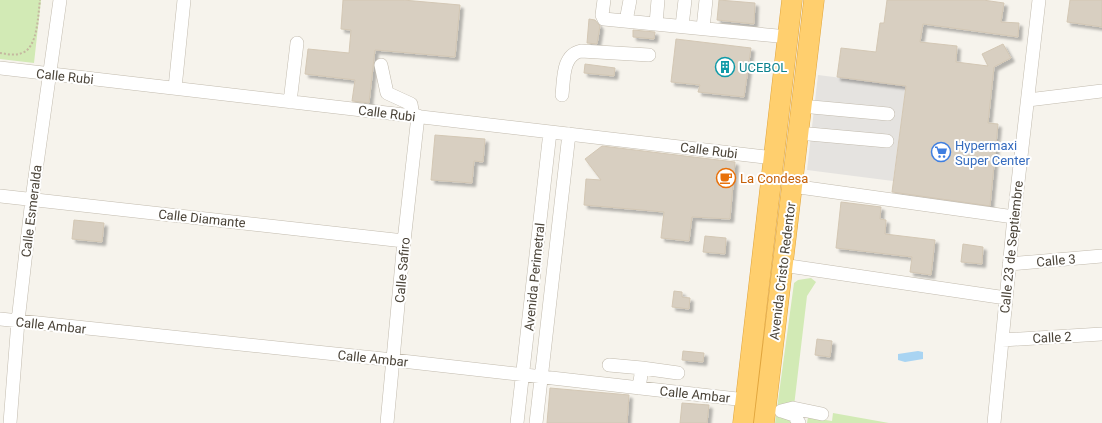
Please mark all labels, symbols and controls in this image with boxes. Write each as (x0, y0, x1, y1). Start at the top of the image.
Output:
building icon: UCEBOL (714, 56, 736, 78)
place label: UCEBOL (739, 60, 787, 75)
street label: Calle Rubi (36, 66, 94, 87)
street label: Calle Rubi (357, 103, 416, 124)
place label: Hypermaxi Super Center (955, 138, 1030, 168)
street label: Calle Rubi (679, 140, 738, 161)
supermarket icon: Hypermaxi Super Center (930, 141, 952, 163)
street label: Calle Esmeralda (18, 164, 45, 258)
cafe icon: La Condesa (715, 167, 737, 189)
place label: La Condesa (740, 171, 808, 186)
street label: Calle 23 de Septiembre (997, 180, 1026, 314)
street label: Avenida Cristo Redentor (767, 201, 798, 341)
street label: Calle Diamante (158, 206, 246, 231)
street label: Avenida Perimetral (521, 222, 548, 332)
street label: Calle Safiro (392, 237, 413, 303)
street label: Calle 3 (1036, 251, 1076, 270)
street label: Calle Ambar (15, 314, 87, 337)
street label: Calle 2 (1032, 329, 1072, 346)
street label: Calle Ambar (337, 347, 409, 370)
street label: Calle Ambar (659, 383, 731, 406)

